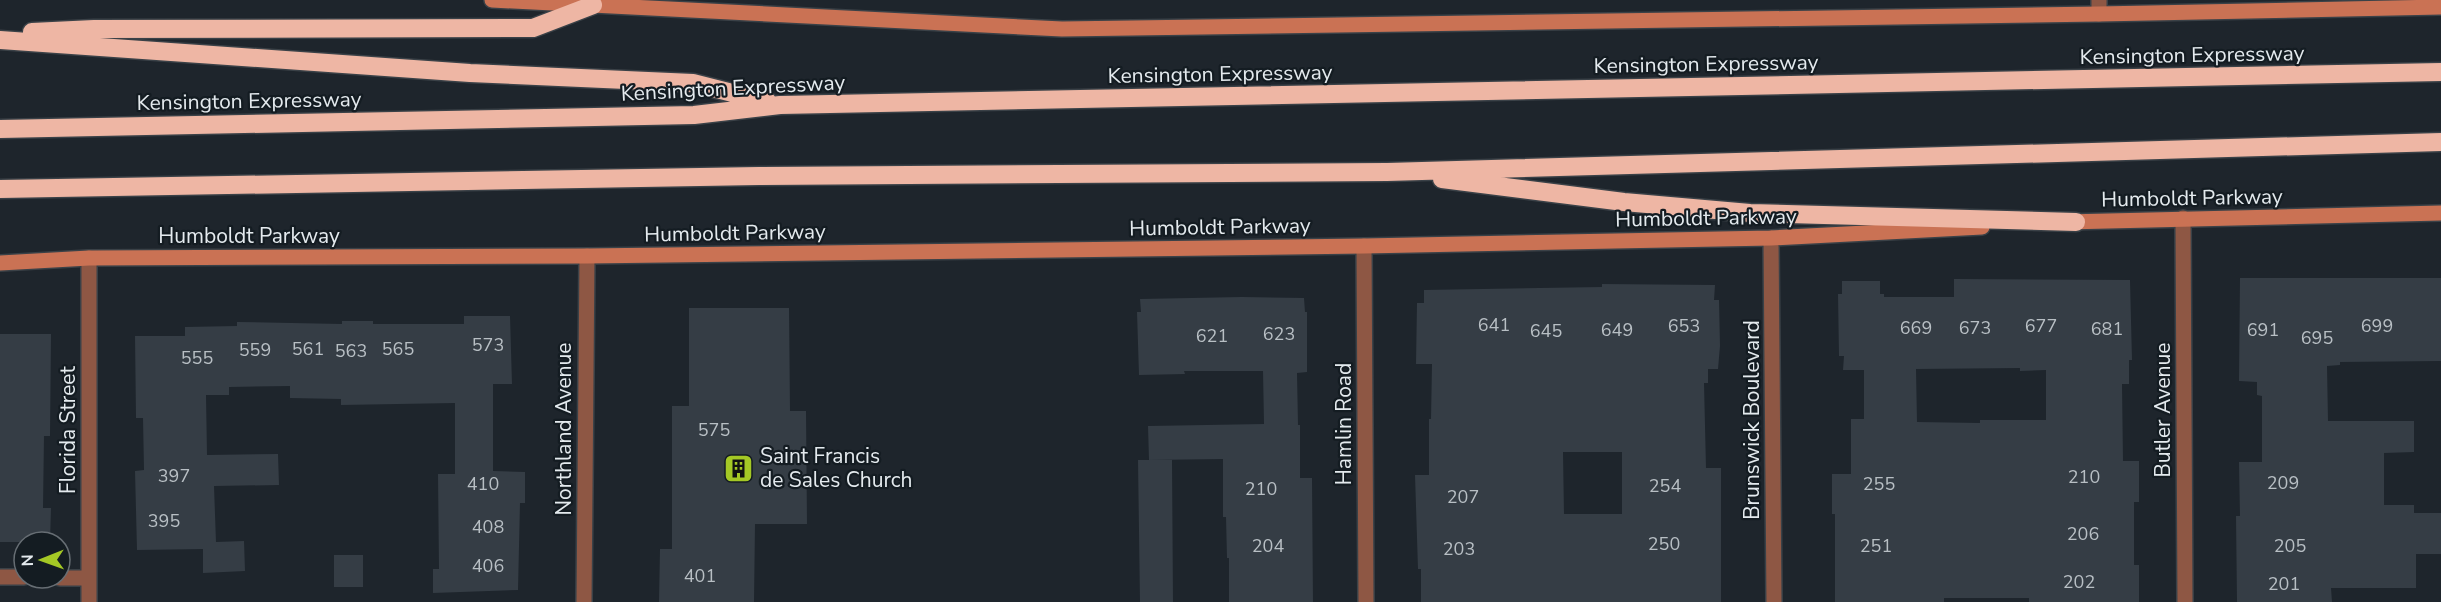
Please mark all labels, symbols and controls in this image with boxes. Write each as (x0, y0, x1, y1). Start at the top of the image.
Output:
street label: Kensington Expressway (2079, 39, 2305, 71)
street label: Kensington Expressway (1593, 48, 1819, 80)
street label: Kensington Expressway (1107, 58, 1333, 90)
street label: Kensington Expressway (620, 68, 846, 108)
street label: Kensington Expressway (136, 85, 362, 117)
street label: Humboldt Parkway (2101, 182, 2283, 214)
street label: Humboldt Parkway (1615, 202, 1797, 234)
street label: Humboldt Parkway (1129, 211, 1311, 243)
street label: Humboldt Parkway (644, 217, 826, 249)
street label: Humboldt Parkway (158, 222, 340, 250)
house number: 641 (1478, 313, 1510, 337)
house number: 653 (1668, 314, 1700, 338)
house number: 677 (2025, 314, 2057, 338)
house number: 699 (2361, 314, 2393, 338)
house number: 669 (1900, 316, 1932, 340)
house number: 673 (1959, 316, 1991, 340)
house number: 681 (2091, 317, 2123, 341)
house number: 649 (1601, 318, 1633, 342)
house number: 691 (2247, 318, 2279, 342)
house number: 645 (1530, 319, 1562, 343)
street label: Brunswick Boulevard (1738, 320, 1766, 520)
house number: 623 (1263, 322, 1295, 346)
house number: 621 (1196, 324, 1228, 348)
house number: 695 (2301, 326, 2333, 350)
house number: 573 (472, 333, 504, 357)
house number: 561 (292, 337, 324, 361)
house number: 565 (382, 337, 414, 361)
house number: 559 (239, 338, 271, 362)
house number: 563 (335, 339, 367, 363)
street label: Northland Avenue (550, 343, 578, 515)
street label: Butler Avenue (2149, 343, 2177, 478)
house number: 555 (181, 346, 213, 370)
street label: Hamlin Road (1330, 363, 1358, 485)
street label: Florida Street (54, 365, 82, 494)
house number: 575 (698, 418, 730, 442)
place label: Saint Francis de Sales Church (760, 442, 913, 494)
building icon: Saint Francis de Sales Church (723, 452, 755, 484)
house number: 397 (158, 464, 190, 488)
house number: 210 (2068, 465, 2100, 489)
house number: 209 (2267, 471, 2299, 495)
house number: 410 (467, 472, 499, 496)
house number: 255 (1863, 472, 1895, 496)
house number: 254 (1649, 474, 1681, 498)
house number: 210 (1245, 477, 1277, 501)
house number: 207 (1447, 485, 1479, 509)
house number: 395 (148, 509, 180, 533)
house number: 408 (472, 515, 504, 539)
house number: 206 (2067, 522, 2099, 546)
north arrow (12, 530, 72, 590)
house number: 250 (1648, 532, 1680, 556)
house number: 204 (1252, 534, 1284, 558)
house number: 251 (1860, 534, 1892, 558)
house number: 205 (2274, 534, 2306, 558)
house number: 203 (1443, 537, 1475, 561)
text: N (17, 554, 39, 566)
house number: 406 (472, 554, 504, 578)
house number: 401 (684, 564, 716, 588)
house number: 202 (2063, 570, 2095, 594)
house number: 201 (2268, 572, 2300, 596)

